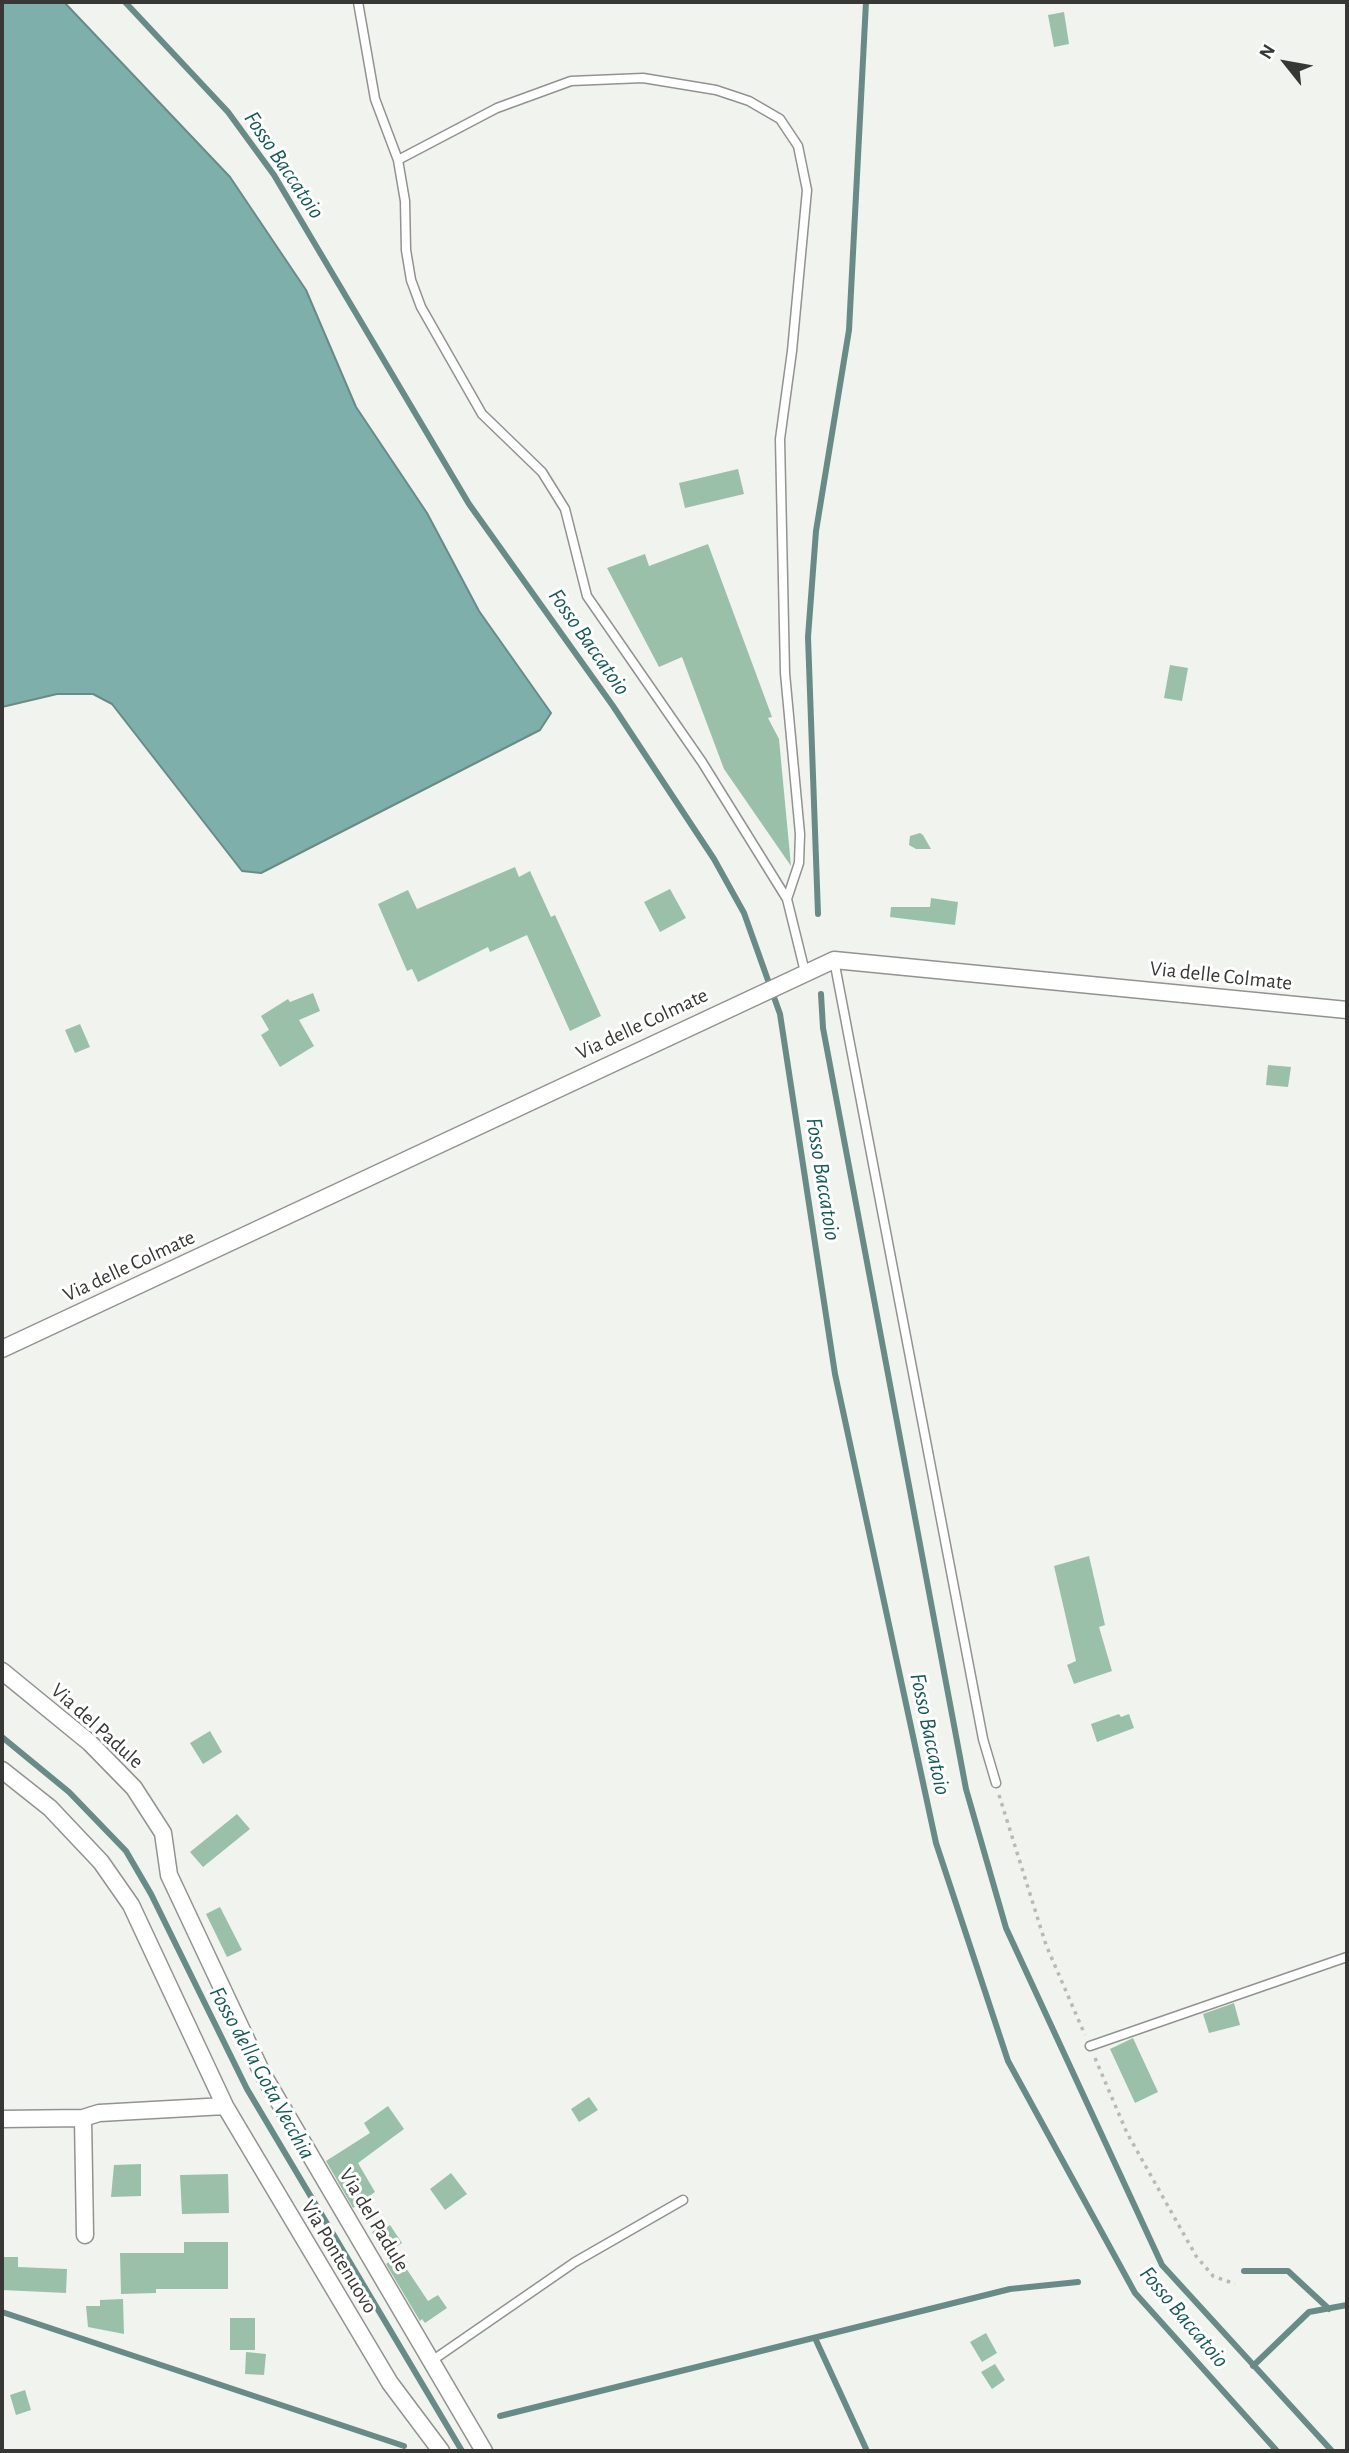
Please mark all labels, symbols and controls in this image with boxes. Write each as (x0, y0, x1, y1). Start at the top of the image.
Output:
north arrow (1251, 28, 1321, 98)
text: N (1256, 41, 1279, 62)
water label: Fosso Baccatoio (238, 106, 330, 224)
water label: Fosso Baccatoio (542, 583, 636, 701)
street label: Via delle Colmate (1149, 956, 1293, 996)
street label: Via delle Colmate (572, 982, 712, 1066)
water label: Fosso Baccatoio (800, 1116, 846, 1242)
street label: Via delle Colmate (59, 1224, 199, 1308)
water label: Fosso Baccatoio (904, 1670, 956, 1798)
street label: Via del Padule (46, 1678, 148, 1774)
water label: Fosso della Gota Vecchia (203, 1982, 321, 2164)
street label: Via del Padule (333, 2164, 415, 2276)
street label: Via Pontenuovo (295, 2196, 383, 2318)
water label: Fosso Baccatoio (1134, 2261, 1234, 2373)

